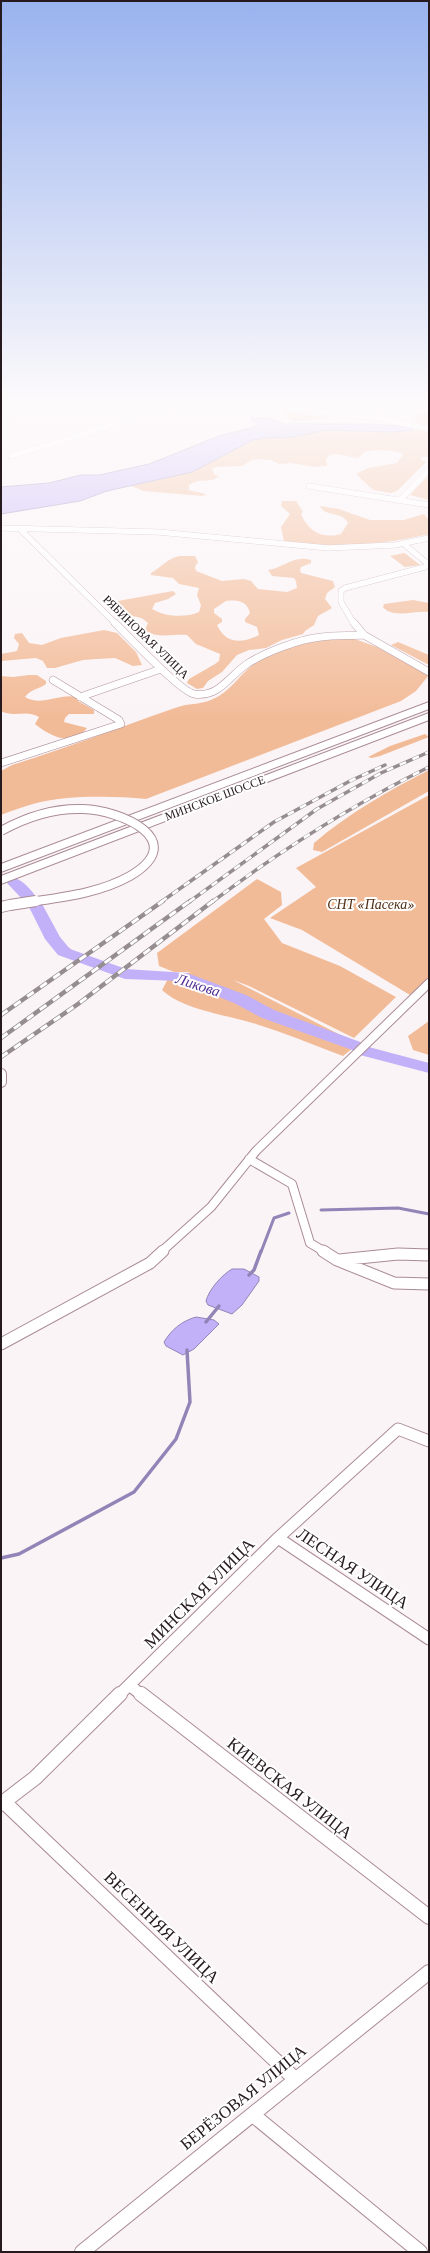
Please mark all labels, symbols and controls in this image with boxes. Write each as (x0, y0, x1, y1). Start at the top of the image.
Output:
street label: РЯБИНОВАЯ УЛИЦА (100, 592, 192, 682)
street label: МИНСКОЕ ШОССЕ (163, 772, 267, 824)
park label: СНТ «Пасека» (327, 896, 415, 912)
water label: Ликова (173, 970, 222, 1000)
street label: ЛЕСНАЯ УЛИЦА (293, 1524, 413, 1613)
street label: МИНСКАЯ УЛИЦА (140, 1534, 259, 1652)
street label: КИЕВСКАЯ УЛИЦА (223, 1734, 357, 1844)
street label: ВЕСЕННЯЯ УЛИЦА (100, 1868, 224, 1988)
street label: БЕРЁЗОВАЯ УЛИЦА (177, 2040, 311, 2154)

